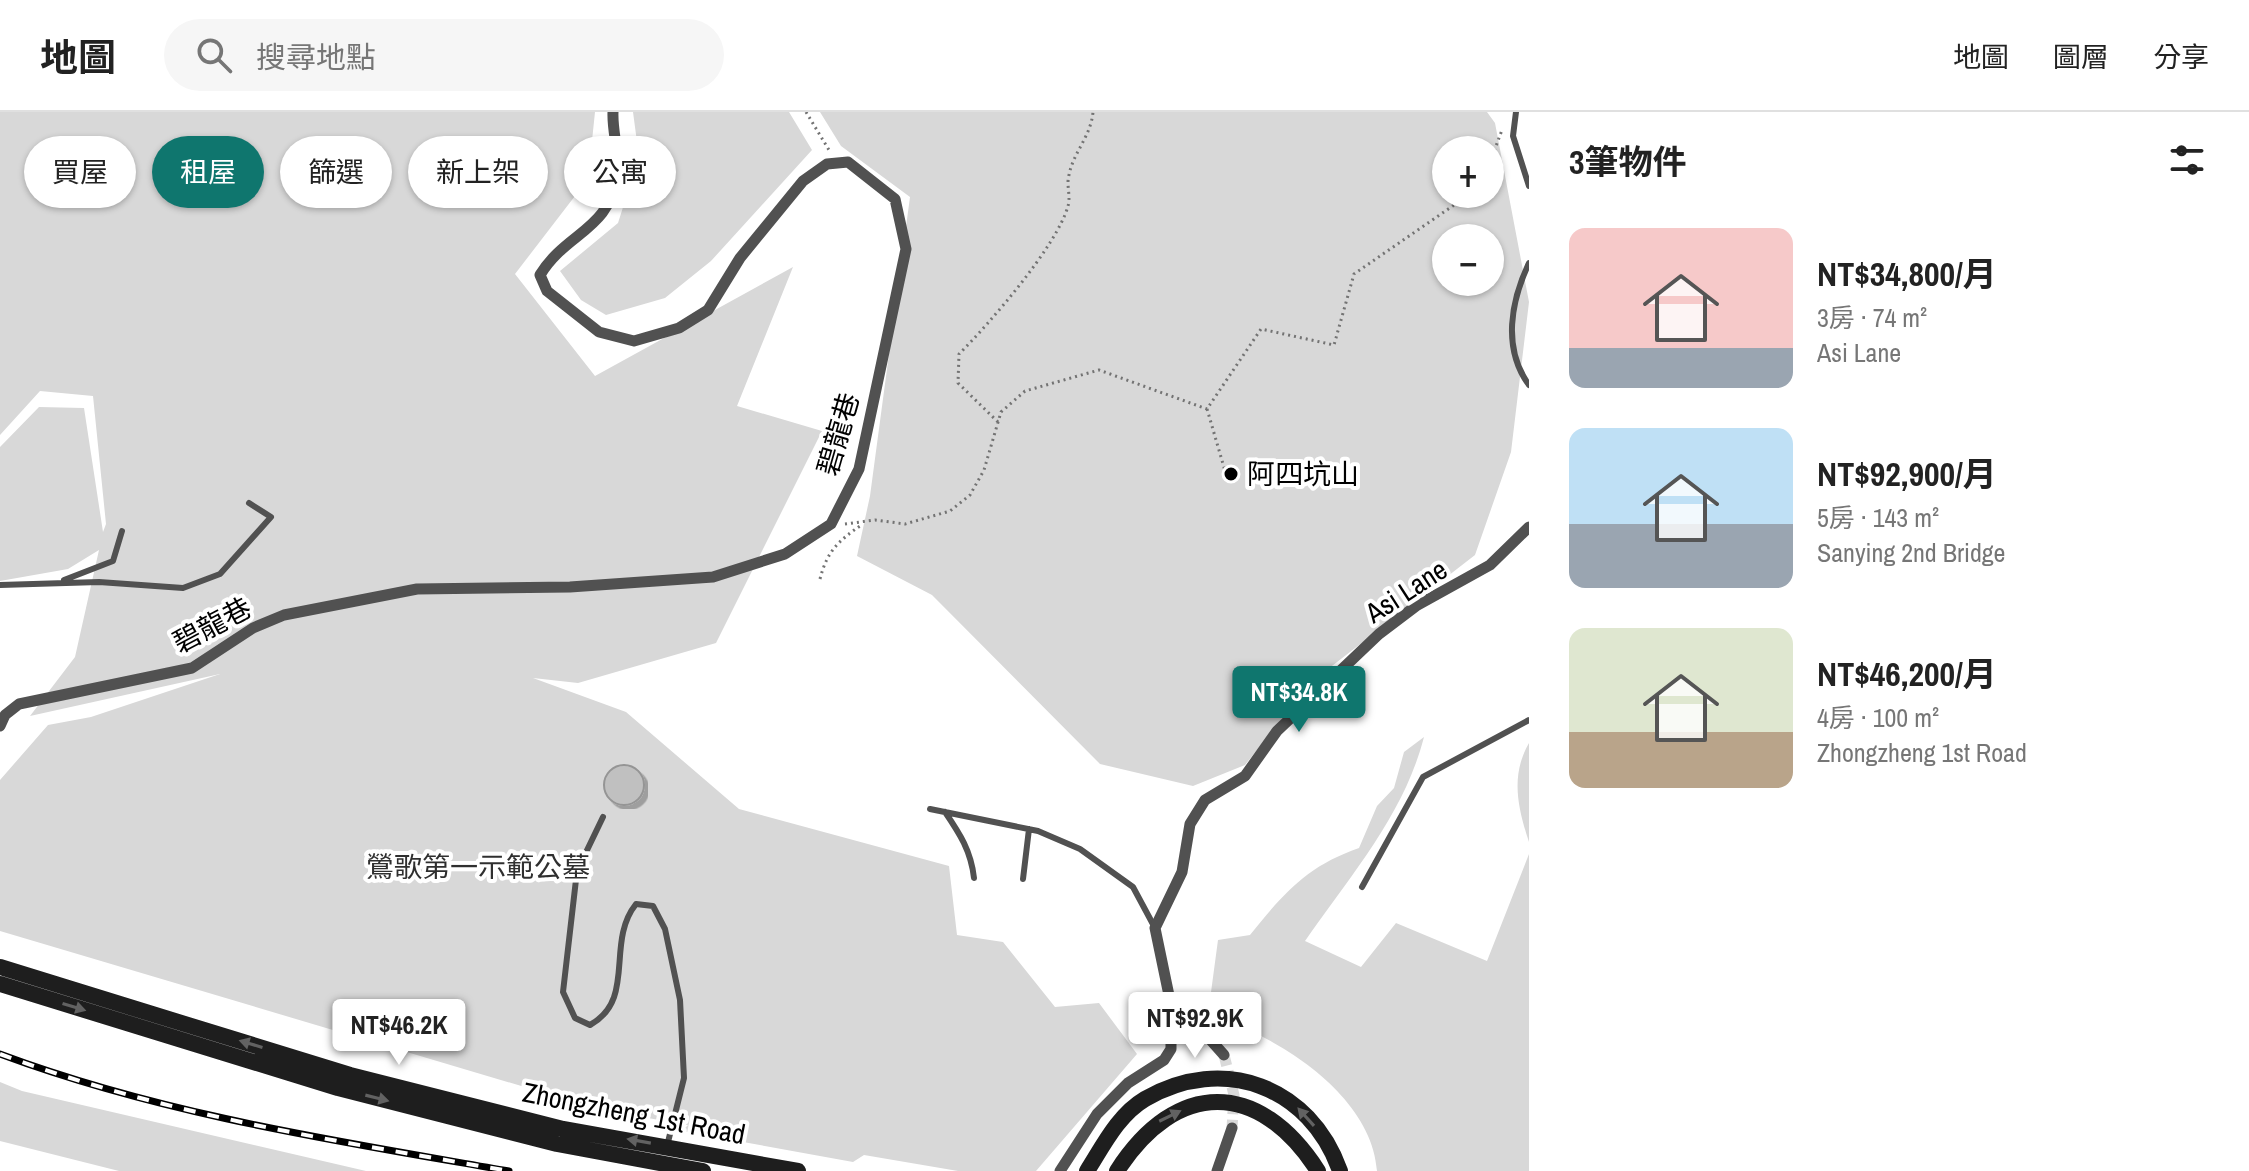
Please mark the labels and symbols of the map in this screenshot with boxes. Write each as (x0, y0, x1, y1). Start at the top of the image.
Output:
street label: 碧龍巷 (808, 388, 868, 480)
place label: 阿四坑山 (1247, 455, 1359, 493)
marker: 阿四坑山 (1222, 465, 1240, 483)
street label: Asi Lane (1357, 550, 1454, 632)
street label: 碧龍巷 (166, 589, 258, 661)
pin: NT$34.8K (1216, 666, 1382, 734)
park label: 鶯歌第一示範公墓 (366, 848, 590, 886)
pin: NT$92.9K (1112, 992, 1278, 1060)
pin: NT$46.2K (316, 999, 482, 1067)
one-way arrow (63, 1002, 87, 1014)
one-way arrow (239, 1037, 263, 1050)
street label: Zhongzheng 1st Road (519, 1073, 749, 1153)
one-way arrow (365, 1093, 390, 1105)
one-way arrow (1298, 1108, 1316, 1127)
one-way arrow (1159, 1109, 1182, 1123)
one-way arrow (626, 1135, 651, 1147)

